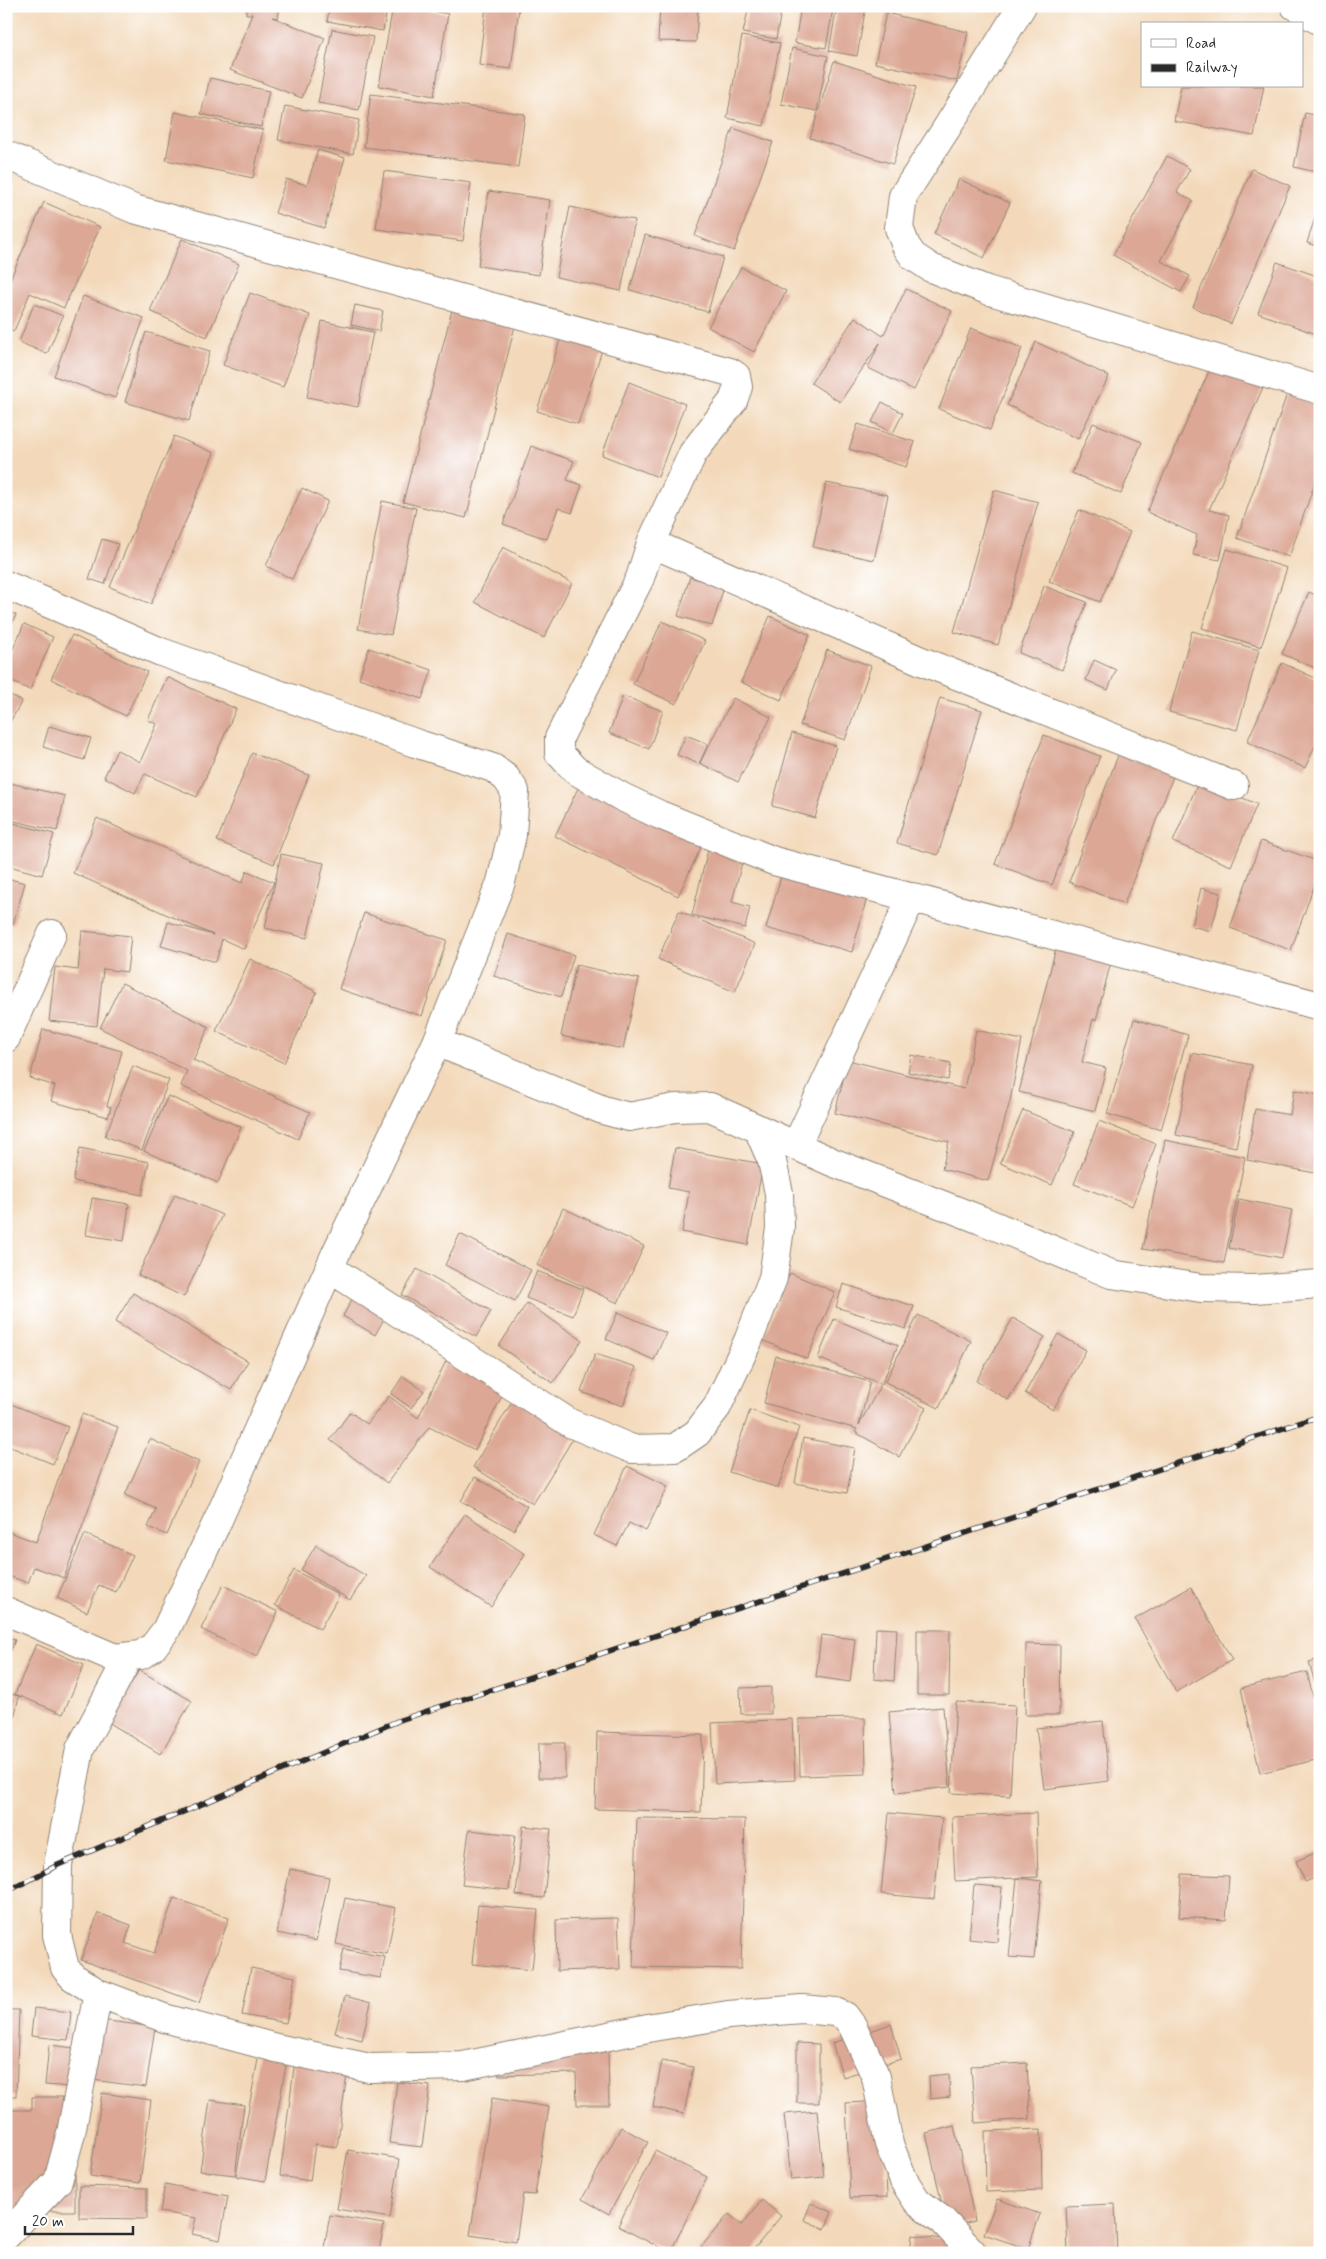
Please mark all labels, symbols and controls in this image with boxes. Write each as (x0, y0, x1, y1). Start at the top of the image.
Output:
legend (1141, 22, 1304, 88)
text: Road (1186, 34, 1216, 54)
text: Railway (1186, 58, 1238, 78)
scale bar (25, 2204, 132, 2236)
text: 20 m (32, 2212, 64, 2232)

